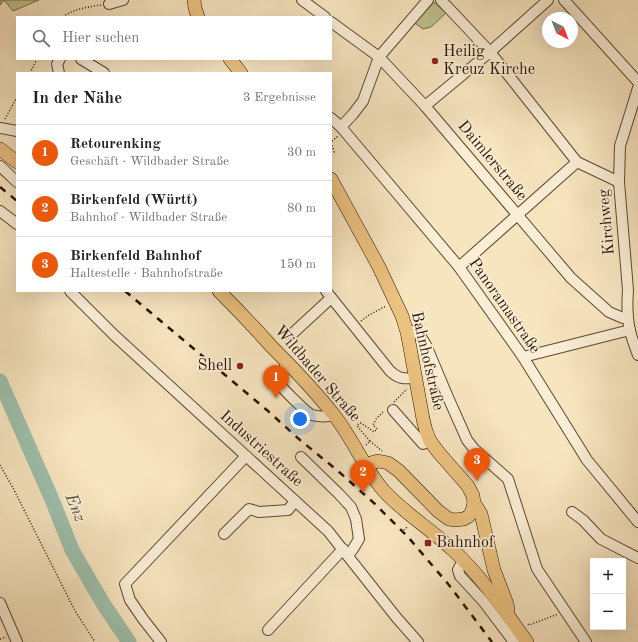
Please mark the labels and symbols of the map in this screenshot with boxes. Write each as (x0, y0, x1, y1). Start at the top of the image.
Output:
north arrow (542, 12, 578, 48)
place label: Heilig Kreuz Kirche (443, 44, 535, 78)
marker: Heilig Kreuz Kirche (430, 56, 440, 66)
street label: Daimlerstraße (454, 118, 530, 204)
street label: Kirchweg (596, 188, 618, 256)
street label: Panoramastraße (465, 255, 543, 357)
street label: Bahnhofstraße (408, 310, 446, 412)
street label: Wildbader Straße (271, 323, 363, 425)
place label: Shell (197, 358, 232, 374)
marker: Shell (235, 361, 245, 371)
pin: 1 (263, 365, 289, 398)
street label: Industriestraße (216, 408, 306, 490)
your location (290, 409, 310, 429)
pin: 3 (464, 448, 490, 481)
pin: 2 (350, 460, 376, 493)
water label: Enz (61, 490, 89, 525)
place label: Bahnhof (436, 535, 495, 551)
marker: Bahnhof (423, 538, 433, 548)

